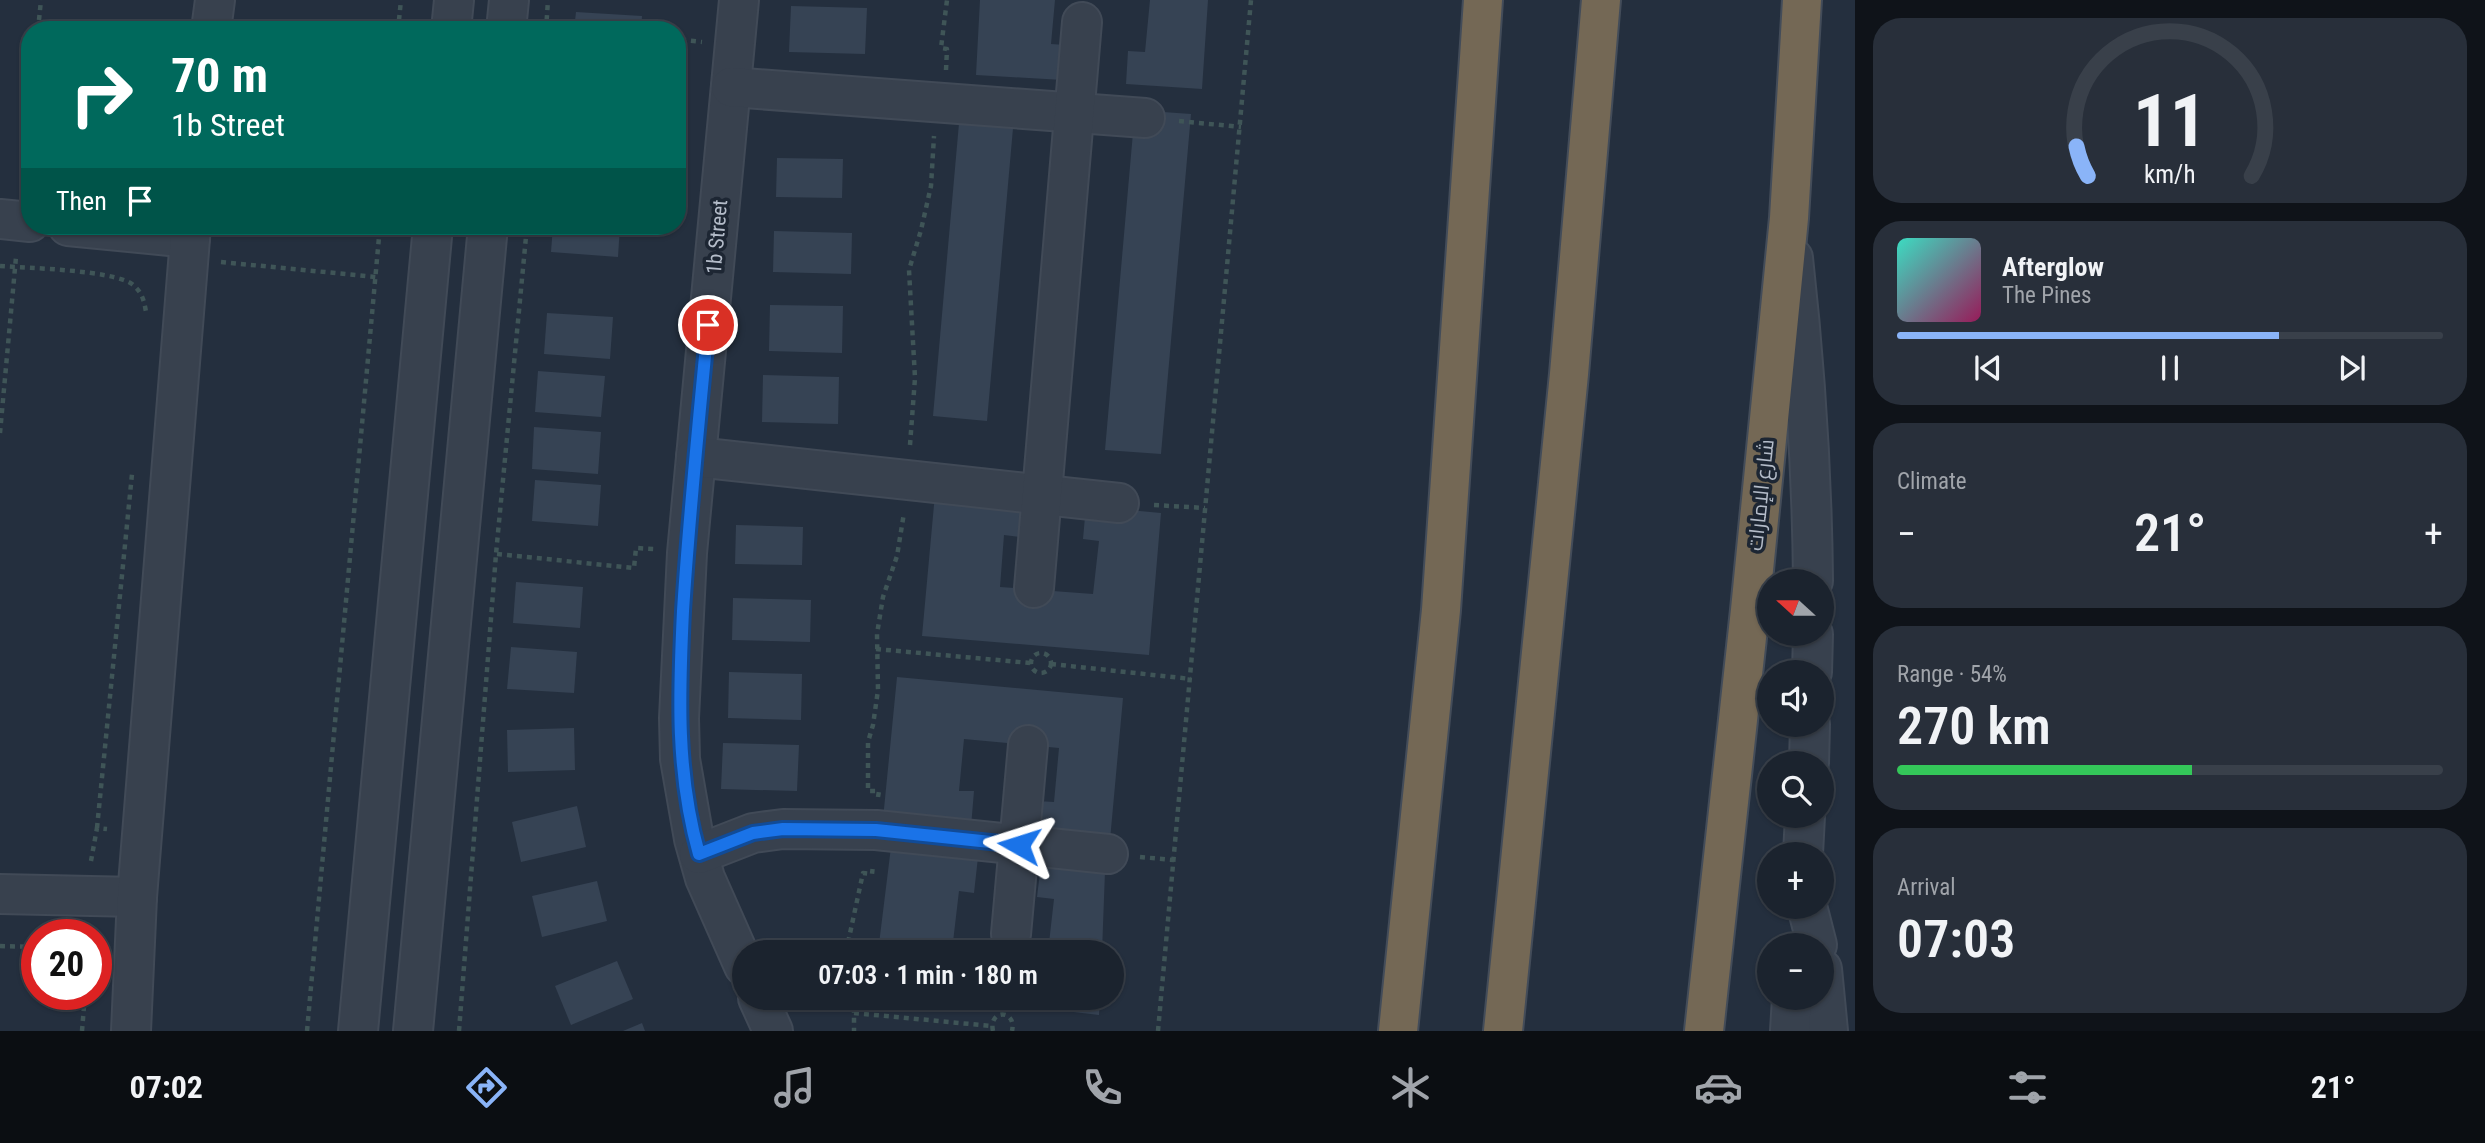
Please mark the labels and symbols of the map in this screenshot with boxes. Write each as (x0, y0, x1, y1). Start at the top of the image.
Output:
street label: 1b Street (702, 199, 732, 275)
pin (678, 295, 738, 355)
street label: شارع الإمارات (1743, 438, 1781, 552)
north arrow (1757, 569, 1834, 646)
position arrow (982, 808, 1056, 882)
speed limit sign: 20 (21, 919, 112, 1010)

